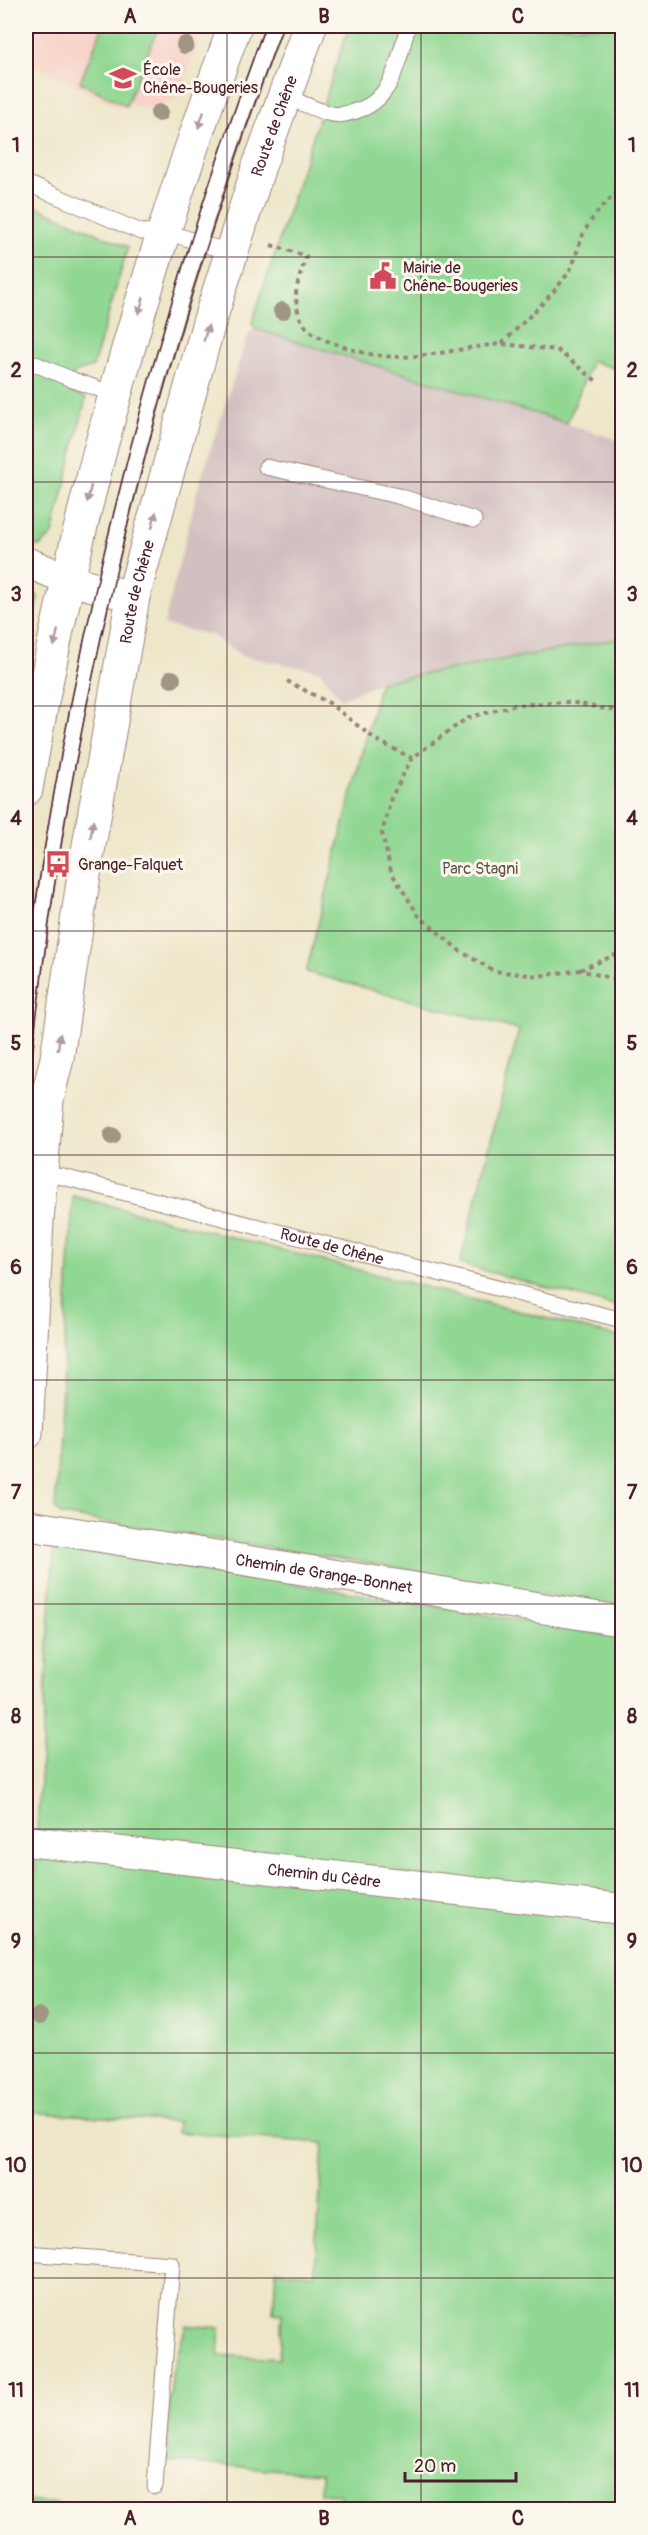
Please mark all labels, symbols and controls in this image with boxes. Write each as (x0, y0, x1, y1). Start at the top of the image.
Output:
text: A (124, 4, 137, 29)
text: B (318, 4, 330, 29)
text: C (512, 4, 524, 29)
place label: École Chêne-Bougeries (143, 60, 258, 98)
school or university icon: École Chêne-Bougeries (108, 63, 138, 93)
street label: Route de Chêne (247, 73, 302, 179)
one-way arrow (196, 111, 206, 129)
text: 1 (12, 133, 20, 158)
text: 1 (628, 133, 636, 158)
place label: Mairie de Chêne-Bougeries (403, 258, 518, 296)
public building icon: Mairie de Chêne-Bougeries (368, 261, 398, 291)
one-way arrow (136, 297, 145, 315)
one-way arrow (202, 324, 211, 342)
text: 2 (10, 358, 22, 383)
text: 2 (626, 358, 638, 383)
one-way arrow (84, 484, 94, 503)
one-way arrow (150, 511, 159, 529)
street label: Route de Chêne (116, 538, 159, 645)
text: 3 (10, 582, 22, 607)
text: 3 (626, 582, 638, 607)
one-way arrow (51, 628, 60, 647)
text: 4 (10, 806, 22, 831)
text: 4 (626, 806, 638, 831)
one-way arrow (88, 819, 97, 838)
bus stop icon: Grange-Falquet (43, 849, 73, 879)
place label: Grange-Falquet (78, 855, 183, 875)
park label: Parc Stagni (442, 859, 518, 879)
text: 5 (11, 1031, 22, 1056)
text: 5 (627, 1031, 638, 1056)
one-way arrow (55, 1033, 64, 1052)
street label: Route de Chêne (278, 1224, 386, 1270)
text: 6 (10, 1255, 22, 1280)
text: 6 (626, 1255, 638, 1280)
text: 7 (11, 1480, 22, 1505)
text: 7 (627, 1480, 638, 1505)
street label: Chemin de Grange-Bonnet (234, 1550, 415, 1598)
text: 8 (11, 1704, 21, 1729)
text: 8 (627, 1704, 637, 1729)
street label: Chemin du Cèdre (266, 1860, 382, 1892)
text: 9 (11, 1929, 21, 1954)
text: 9 (627, 1929, 637, 1954)
text: 10 (5, 2153, 27, 2178)
text: 10 (621, 2153, 643, 2178)
text: 11 (8, 2378, 24, 2403)
text: 11 (624, 2378, 640, 2403)
scale bar (405, 2445, 516, 2483)
text: 20 m (414, 2455, 456, 2478)
text: A (124, 2506, 137, 2531)
text: B (318, 2506, 330, 2531)
text: C (512, 2506, 524, 2531)

